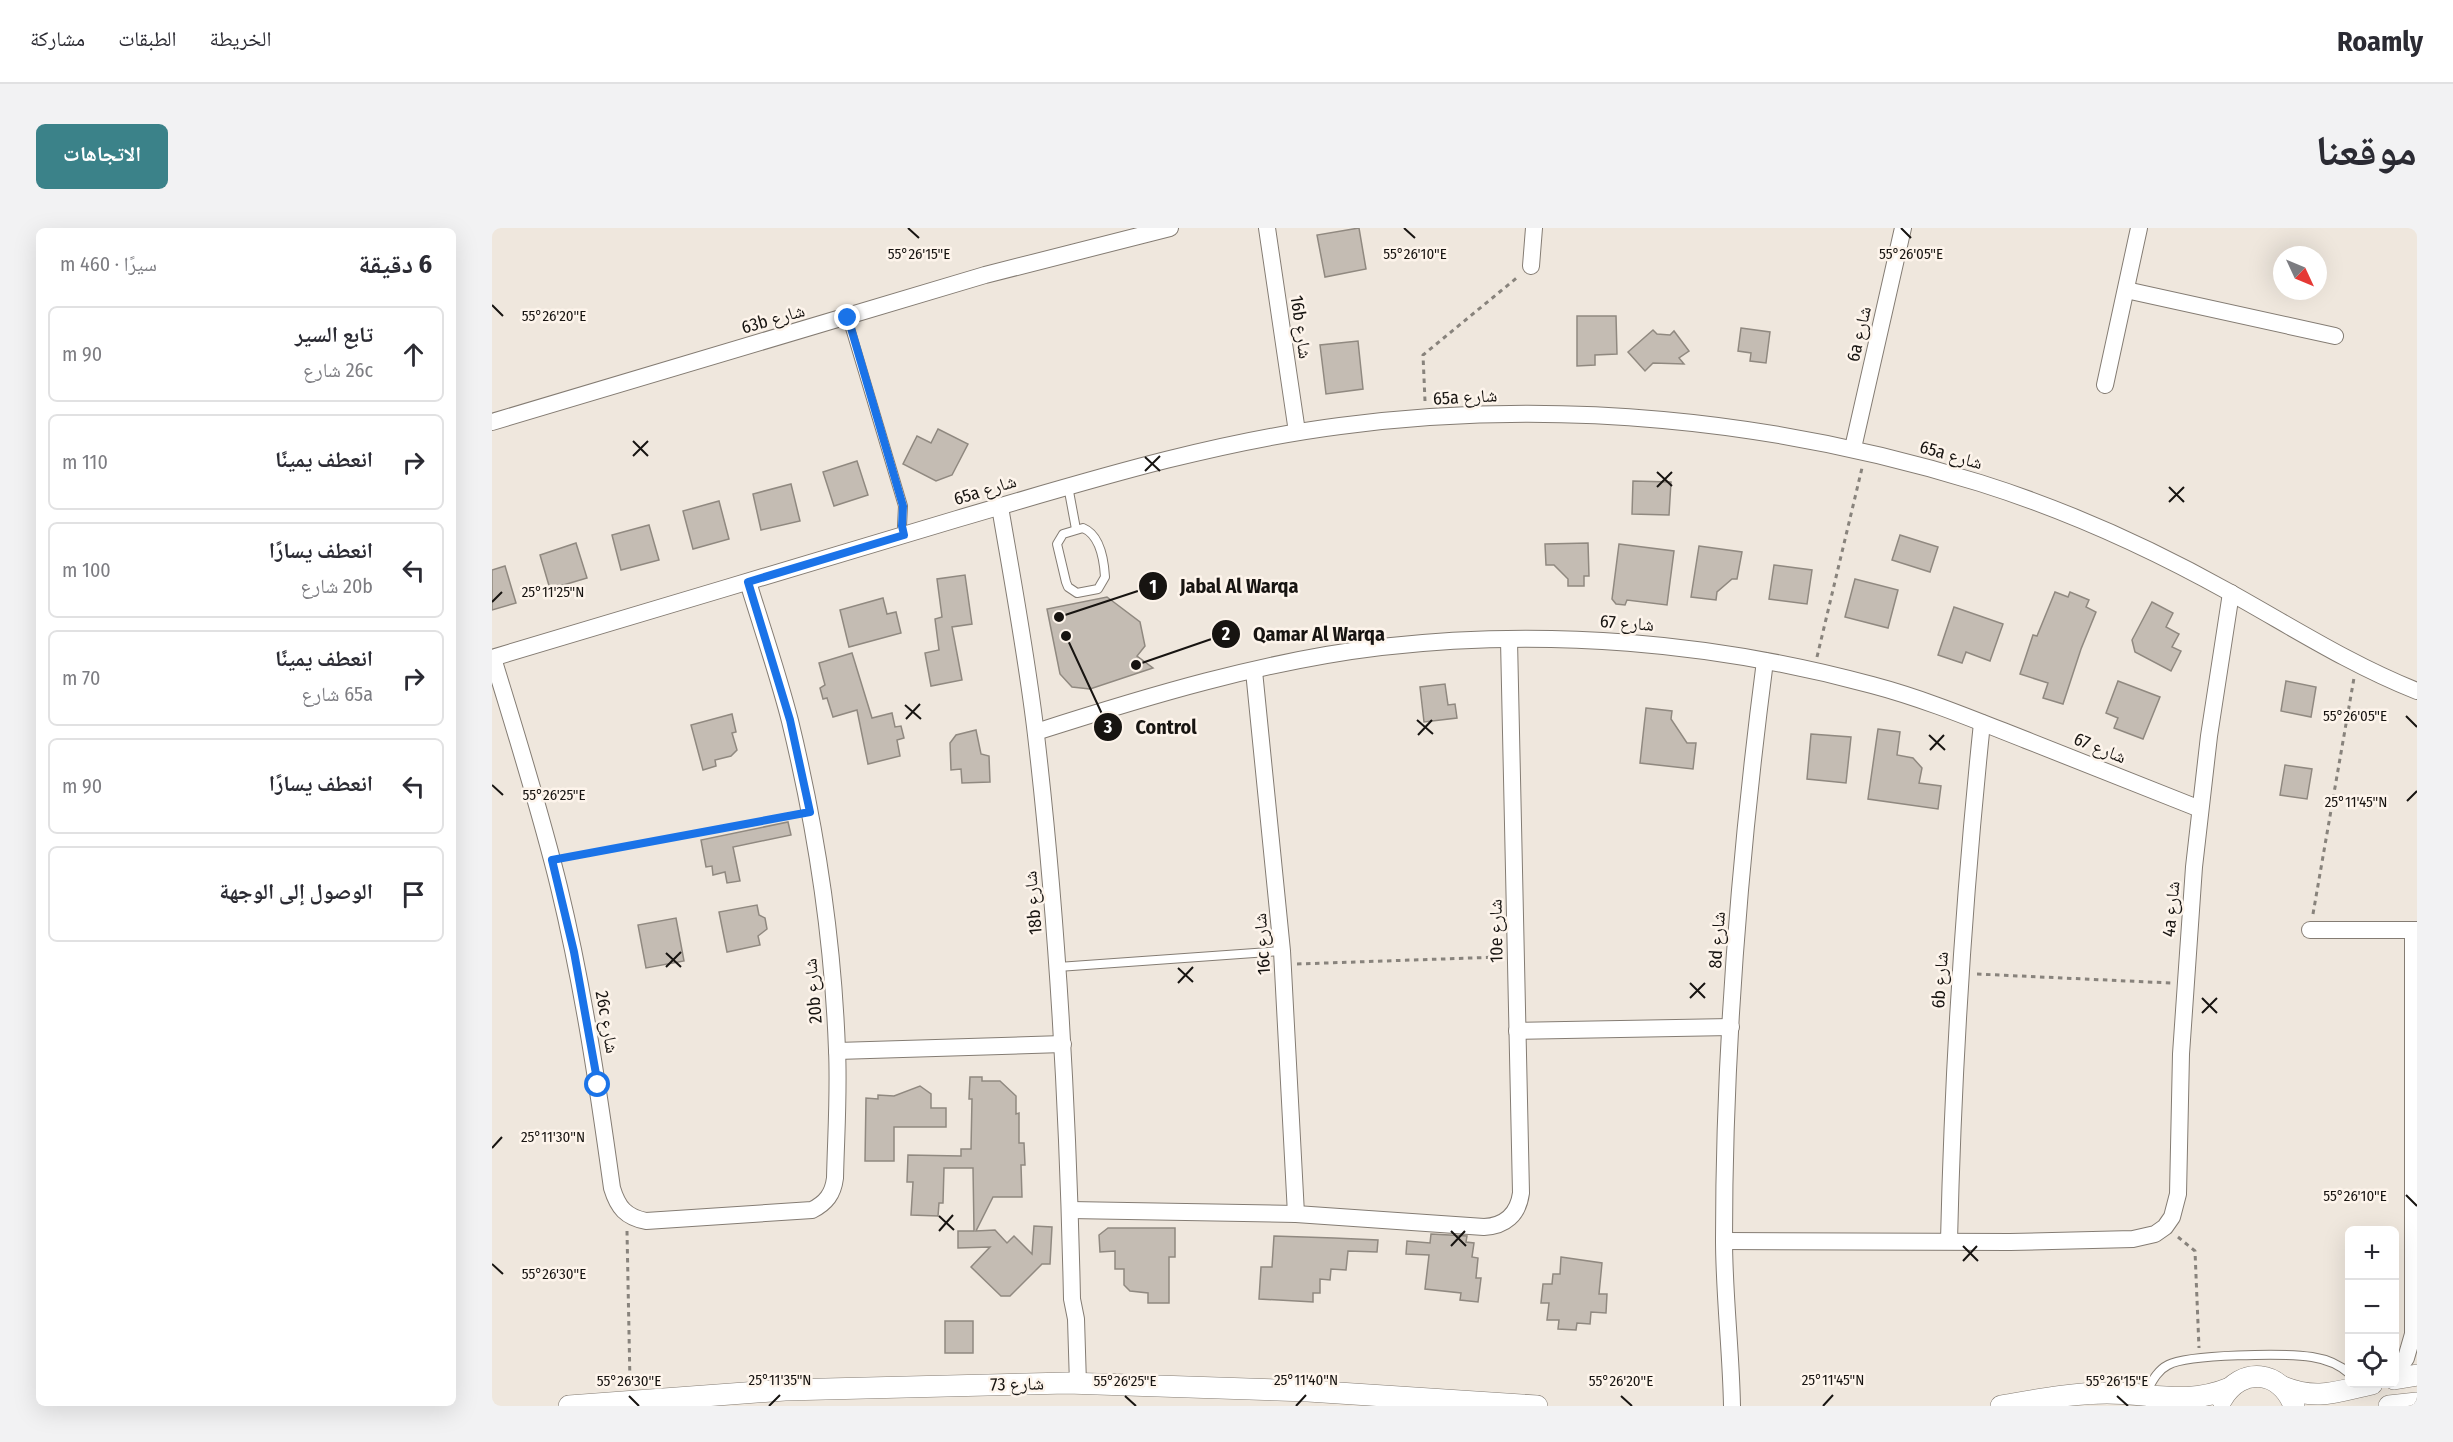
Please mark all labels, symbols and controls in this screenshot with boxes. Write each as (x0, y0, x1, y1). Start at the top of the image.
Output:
text: Roamly (2337, 25, 2423, 58)
text: مشاركة (30, 26, 85, 52)
text: الطبقات (118, 26, 177, 52)
text: الخريطة (210, 26, 271, 52)
button: الاتجاهات (36, 124, 168, 189)
text: موقعنا (2316, 126, 2417, 176)
text: 55°26'15"E (888, 245, 950, 263)
text: 55°26'10"E (1383, 245, 1447, 263)
text: 55°26'05"E (1879, 245, 1943, 263)
north arrow (2273, 246, 2327, 300)
text: 6 دقيقة (358, 249, 432, 280)
text: سيرًا · 460 m (60, 252, 157, 276)
street label: 16b شارع (1286, 294, 1316, 360)
street label: 63b شارع (739, 299, 807, 339)
route end (834, 304, 860, 330)
street label: 6a شارع (1842, 304, 1876, 364)
text: 55°26'20"E (522, 307, 586, 325)
text: تابع السير (295, 321, 373, 348)
icon: ahead (397, 338, 430, 371)
text: 90 m (62, 342, 102, 366)
text: 26c شارع (303, 358, 373, 382)
street label: 65a شارع (1432, 384, 1498, 410)
street label: 65a شارع (1917, 436, 1985, 474)
text: انعطف يمينًا (275, 446, 373, 473)
icon: right (397, 446, 430, 479)
text: 110 m (62, 450, 108, 474)
street label: 65a شارع (951, 470, 1019, 510)
text: انعطف يسارًا (269, 537, 373, 564)
icon: left (397, 554, 430, 587)
text: 100 m (62, 558, 111, 582)
callout: Jabal Al Warqa (1138, 567, 1310, 605)
text: 20b شارع (300, 574, 373, 598)
text: Jabal Al Warqa (1179, 574, 1298, 598)
text: 1 (1149, 576, 1157, 598)
text: 25°11'25"N (522, 583, 584, 601)
street label: شارع 67 (1599, 610, 1655, 636)
callout: Qamar Al Warqa (1211, 615, 1397, 653)
text: Qamar Al Warqa (1253, 622, 1385, 646)
text: 2 (1221, 623, 1230, 645)
text: انعطف يمينًا (275, 645, 373, 672)
icon: right (397, 662, 430, 695)
text: 70 m (62, 666, 100, 690)
text: 65a شارع (301, 682, 373, 706)
text: 55°26'05"E (2323, 707, 2387, 725)
callout: Control (1093, 708, 1209, 746)
text: Control (1135, 715, 1197, 739)
text: 3 (1103, 716, 1113, 738)
street label: شارع 67 (2071, 728, 2129, 768)
text: انعطف يسارًا (269, 770, 373, 797)
icon: left (397, 770, 430, 803)
text: 90 m (62, 774, 102, 798)
text: 55°26'25"E (522, 786, 586, 804)
text: 25°11'45"N (2325, 793, 2387, 811)
street label: 18b شارع (1019, 870, 1047, 936)
text: الوصول إلى الوجهة (219, 878, 373, 905)
icon: arrive (397, 878, 430, 911)
street label: 4a شارع (2158, 880, 2184, 938)
street label: 10e شارع (1484, 899, 1508, 963)
street label: 8d شارع (1704, 911, 1730, 969)
street label: 16c شارع (1249, 912, 1275, 976)
street label: 6b شارع (1927, 951, 1953, 1009)
street label: 20b شارع (799, 957, 827, 1025)
street label: 26c شارع (591, 989, 623, 1055)
route start (584, 1071, 610, 1097)
text: 25°11'30"N (521, 1128, 585, 1146)
text: 55°26'10"E (2323, 1187, 2387, 1205)
map controls (2345, 1226, 2399, 1388)
button: + (2345, 1226, 2399, 1280)
text: 55°26'30"E (522, 1265, 586, 1283)
button: − (2345, 1280, 2399, 1334)
button: locate (2345, 1334, 2399, 1388)
text: 25°11'35"N (749, 1371, 811, 1389)
text: 25°11'40"N (1274, 1371, 1338, 1389)
text: 25°11'45"N (1802, 1371, 1864, 1389)
text: 55°26'30"E (597, 1372, 661, 1390)
text: 55°26'25"E (1093, 1372, 1157, 1390)
text: 55°26'20"E (1589, 1372, 1653, 1390)
text: 55°26'15"E (2086, 1372, 2148, 1390)
street label: شارع 73 (990, 1373, 1044, 1395)

